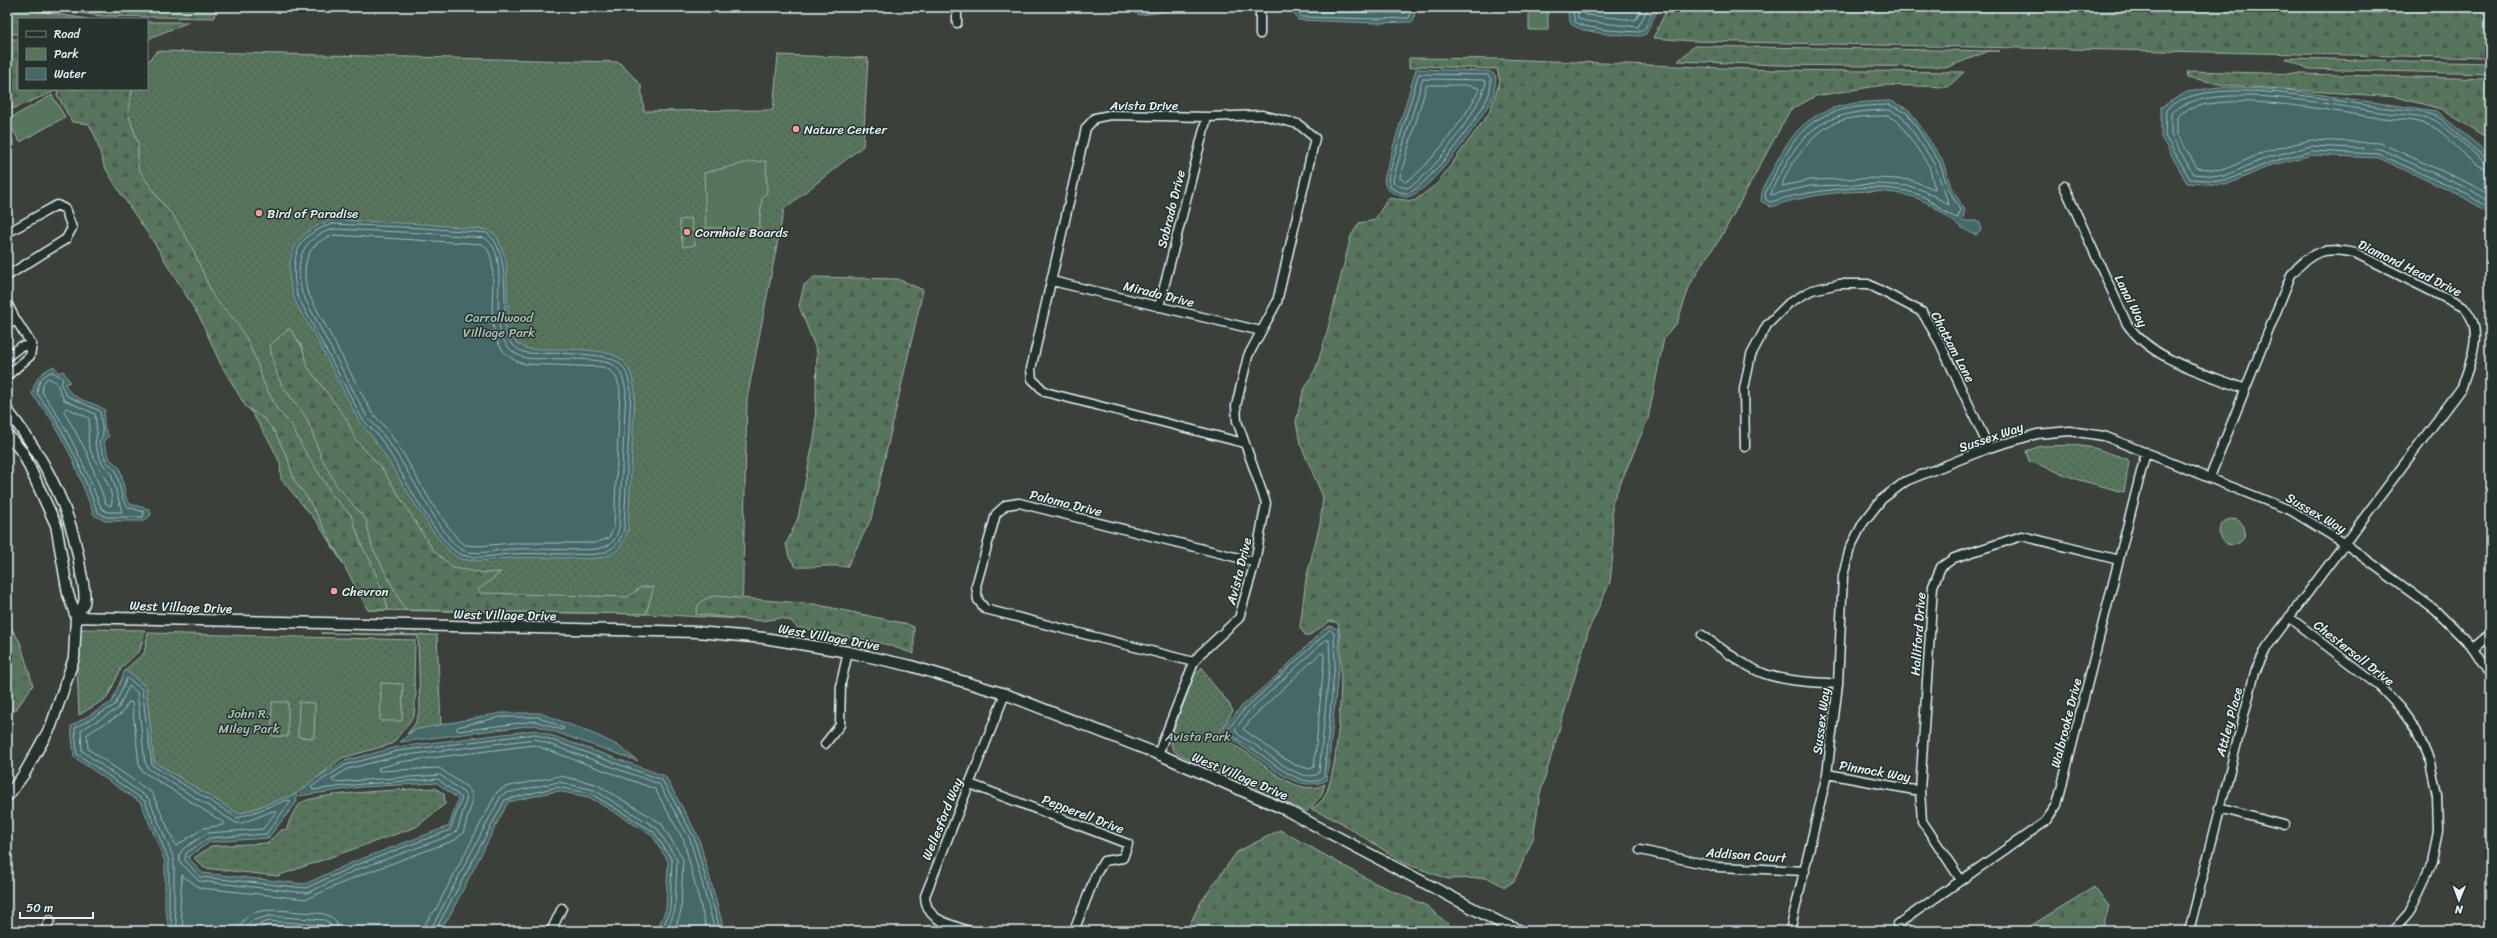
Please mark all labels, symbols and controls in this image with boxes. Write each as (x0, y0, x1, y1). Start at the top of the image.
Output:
legend (18, 18, 148, 90)
text: Road (54, 23, 81, 45)
text: Park (54, 43, 79, 65)
text: Water (54, 63, 87, 85)
street label: Avista Drive (1109, 94, 1179, 117)
place label: Nature Center (804, 118, 887, 141)
marker: Nature Center (791, 124, 801, 134)
street label: Sobrado Drive (1150, 167, 1192, 251)
place label: Bird of Paradise (267, 202, 358, 225)
marker: Bird of Paradise (254, 208, 264, 218)
place label: Cornhole Boards (695, 221, 789, 244)
marker: Cornhole Boards (682, 227, 692, 237)
street label: Diamond Head Drive (2354, 233, 2466, 303)
street label: Lanai Way (2108, 271, 2154, 332)
street label: Mirada Drive (1121, 274, 1197, 314)
park label: Carrollwood Villiage Park (463, 306, 535, 344)
street label: Chattam Lane (1924, 307, 1982, 387)
street label: Sussex Way (1956, 415, 2027, 459)
street label: Paloma Drive (1027, 483, 1105, 523)
street label: Sussex Way (2281, 486, 2351, 540)
street label: Avista Drive (1219, 535, 1259, 608)
place label: Chevron (342, 580, 389, 603)
marker: Chevron (329, 586, 339, 596)
street label: Halliford Drive (1904, 591, 1932, 677)
street label: West Village Drive (129, 594, 233, 620)
street label: West Village Drive (453, 603, 557, 627)
street label: Chestersall Drive (2308, 614, 2400, 692)
street label: West Village Drive (776, 617, 882, 657)
street label: Walbrooke Drive (2044, 676, 2088, 770)
street label: Attley Place (2208, 685, 2249, 760)
street label: Sussex Way (1805, 686, 1837, 756)
park label: John R. Miley Park (218, 702, 280, 740)
park label: Avista Park (1164, 725, 1231, 748)
street label: West Village Drive (1188, 745, 1292, 807)
street label: Pinnock Way (1837, 753, 1913, 789)
street label: Wellesford Way (915, 774, 969, 864)
street label: Pepperell Drive (1038, 788, 1128, 840)
street label: Addison Court (1704, 841, 1788, 869)
north arrow (2439, 880, 2479, 920)
scale bar (20, 894, 93, 920)
text: 50 m (26, 897, 53, 919)
text: N (2454, 900, 2464, 919)

